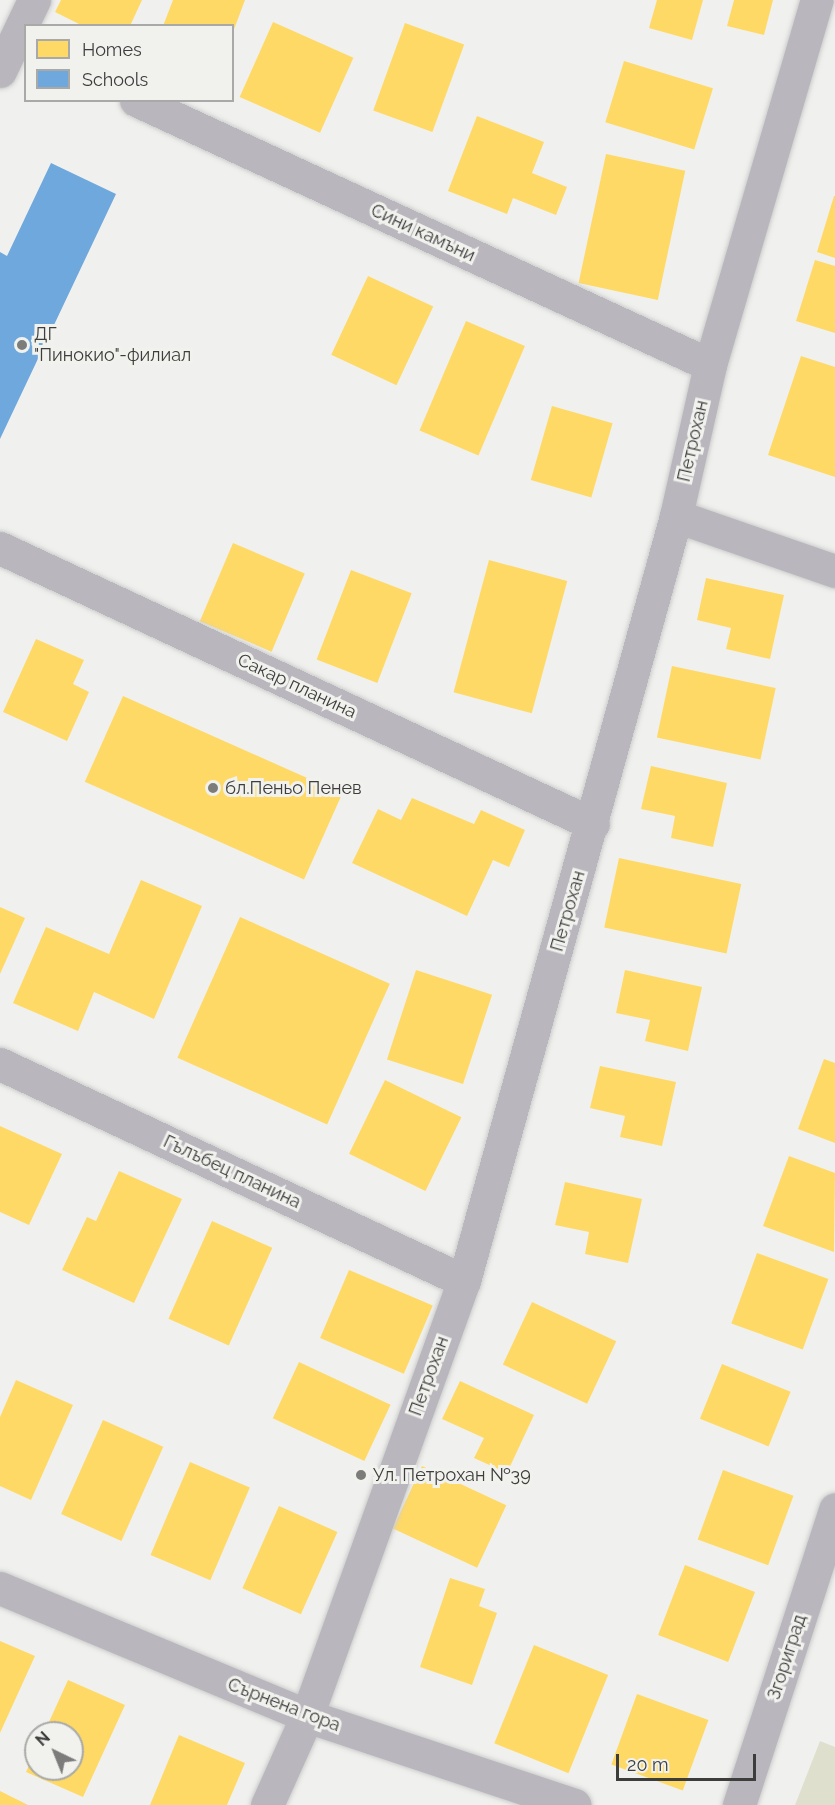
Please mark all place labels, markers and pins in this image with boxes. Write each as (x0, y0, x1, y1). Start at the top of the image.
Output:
place label: ДГ "Пинокио"-филиал (34, 324, 191, 366)
marker: ДГ "Пинокио"-филиал (15, 338, 29, 352)
place label: бл.Пеньо Пенев (225, 777, 362, 799)
marker: бл.Пеньо Пенев (206, 781, 220, 795)
place label: Ул. Петрохан №39 (373, 1464, 531, 1486)
marker: Ул. Петрохан №39 (354, 1468, 368, 1482)

